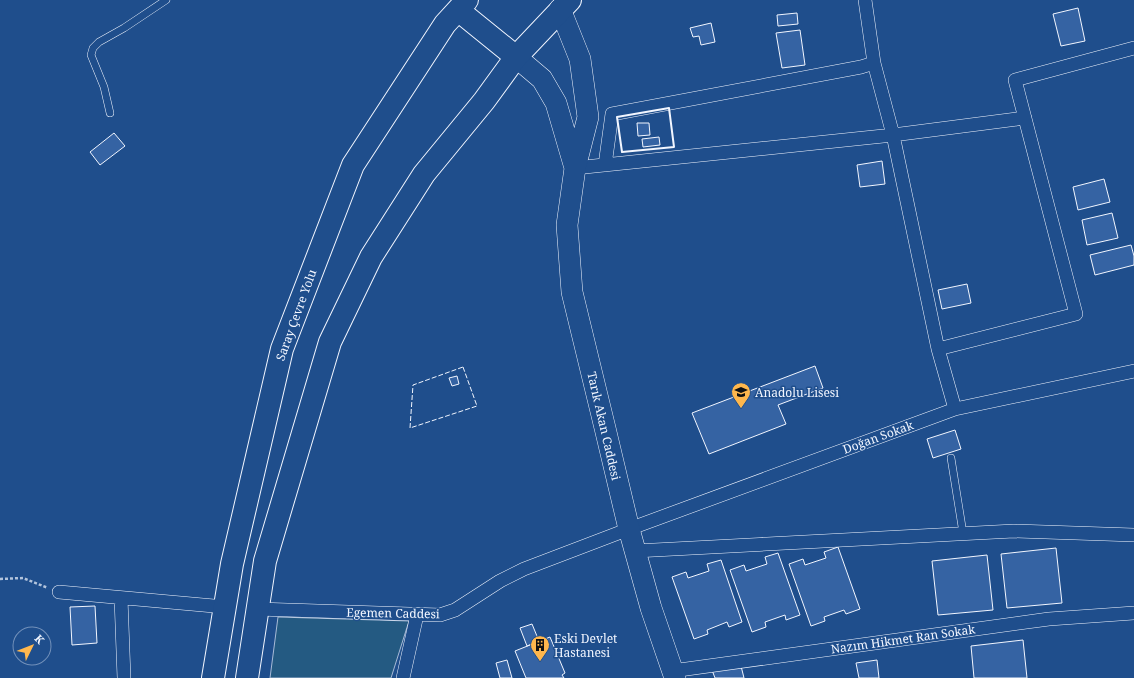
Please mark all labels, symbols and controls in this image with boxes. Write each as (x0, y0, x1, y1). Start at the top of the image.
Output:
street label: Saray Çevre Yolu (272, 267, 321, 363)
street label: Tarık Akan Caddesi (583, 370, 625, 482)
school or university icon: Anadolu Lisesi (730, 381, 752, 409)
place label: Anadolu Lisesi (755, 384, 839, 401)
street label: Doğan Sokak (840, 416, 917, 458)
street label: Egemen Caddesi (346, 604, 440, 622)
street label: Nazım Hikmet Ran Sokak (830, 620, 977, 658)
north arrow (12, 626, 52, 666)
place label: Eski Devlet Hastanesi (554, 630, 617, 661)
text: K (31, 631, 49, 648)
building icon: Eski Devlet Hastanesi (529, 634, 551, 662)

